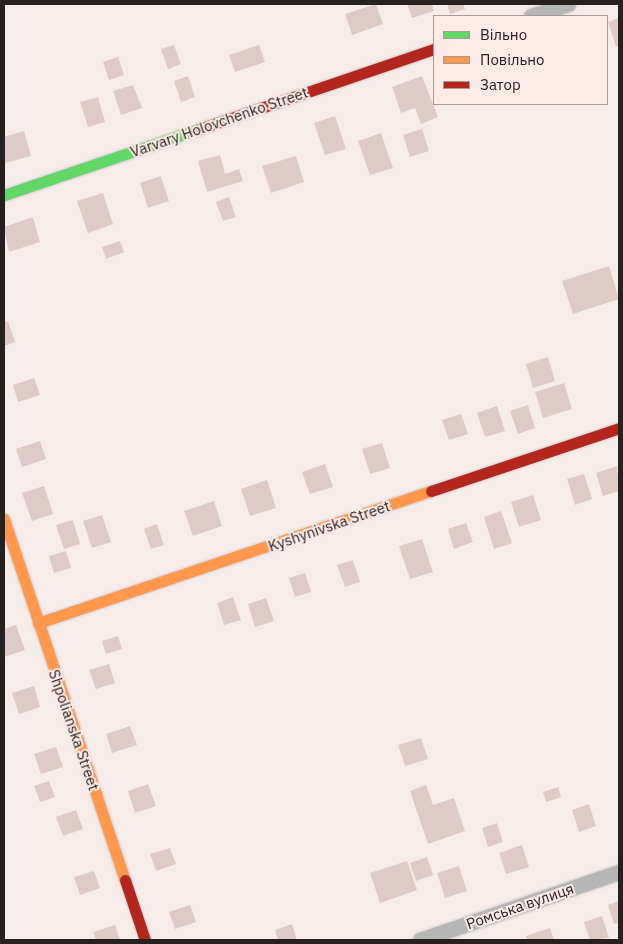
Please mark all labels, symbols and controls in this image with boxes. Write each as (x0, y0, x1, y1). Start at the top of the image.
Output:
legend (433, 15, 608, 105)
text: Вільно (480, 25, 527, 44)
text: Повільно (480, 50, 544, 69)
text: Затор (480, 75, 521, 94)
street label: Varvary Holovchenko Street (128, 83, 310, 161)
street label: Kyshynivska Street (266, 497, 392, 555)
street label: Shpolianska Street (45, 667, 103, 793)
street label: Ромська вулиця (464, 879, 576, 933)

